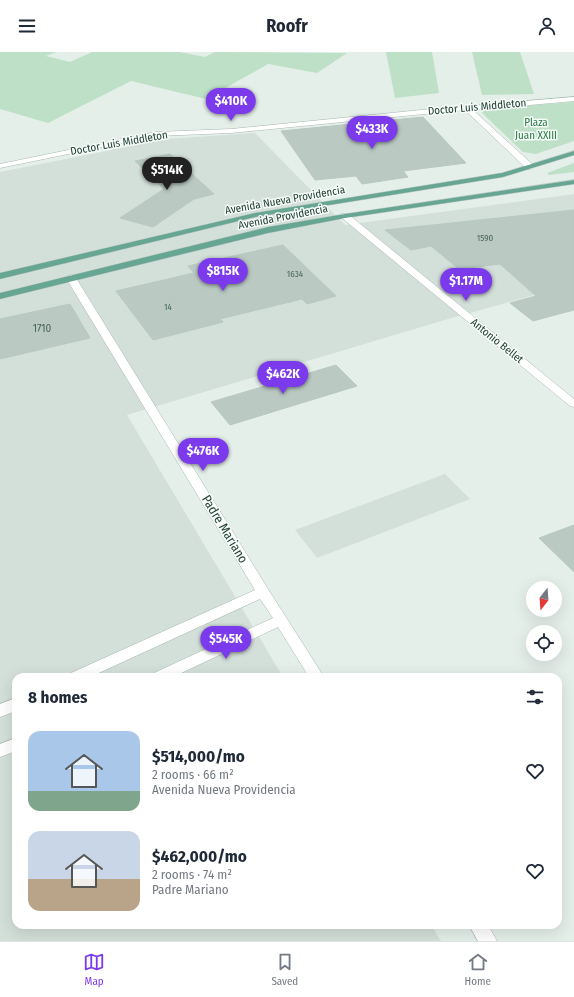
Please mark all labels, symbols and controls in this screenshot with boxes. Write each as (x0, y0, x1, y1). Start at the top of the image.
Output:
icon: menu (16, 15, 38, 37)
text: Roofr (266, 15, 308, 37)
icon: person (536, 15, 558, 37)
pin: $410K (203, 88, 259, 122)
text: $410K (215, 93, 247, 108)
street label: Doctor Luis Middleton (427, 96, 527, 118)
pin: $433K (344, 116, 400, 150)
park label: Plaza Juan XXIII (515, 116, 557, 142)
text: $433K (356, 121, 388, 136)
street label: Doctor Luis Middleton (69, 128, 169, 158)
pin: $514K (139, 157, 195, 191)
text: $514K (151, 162, 183, 177)
street label: Avenida Nueva Providencia (224, 183, 346, 217)
street label: Avenida Providencia (237, 202, 329, 232)
house number: 1590 (477, 233, 494, 243)
pin: $815K (195, 258, 251, 292)
text: $815K (207, 263, 239, 278)
pin: $1.17M (433, 268, 499, 302)
house number: 1634 (287, 269, 304, 279)
text: $1.17M (449, 273, 483, 288)
house number: 14 (164, 302, 173, 312)
street label: Antonio Bellet (468, 316, 526, 366)
house number: 1710 (33, 322, 52, 335)
pin: $462K (255, 361, 311, 395)
text: $462K (266, 366, 300, 381)
pin: $476K (175, 438, 231, 472)
text: $476K (187, 443, 219, 458)
street label: Padre Mariano (199, 492, 251, 566)
north arrow (526, 581, 562, 617)
map controls (526, 581, 562, 661)
button: locate (526, 625, 562, 661)
pin: $545K (198, 626, 254, 660)
text: $545K (209, 631, 243, 646)
icon: filters (524, 686, 546, 708)
text: 8 homes (28, 687, 88, 708)
text: $514,000/mo (152, 746, 245, 767)
icon: home (60, 747, 108, 795)
icon: heart (524, 760, 546, 782)
text: 2 rooms · 66 m² (152, 767, 234, 782)
text: Avenida Nueva Providencia (152, 782, 296, 797)
text: $462,000/mo (152, 846, 247, 867)
icon: home (60, 847, 108, 895)
icon: heart (524, 860, 546, 882)
text: 2 rooms · 74 m² (152, 867, 232, 882)
text: Padre Mariano (152, 882, 229, 897)
tab: Map (83, 951, 105, 988)
tab: Saved (271, 951, 298, 988)
tab: Home (465, 951, 491, 988)

